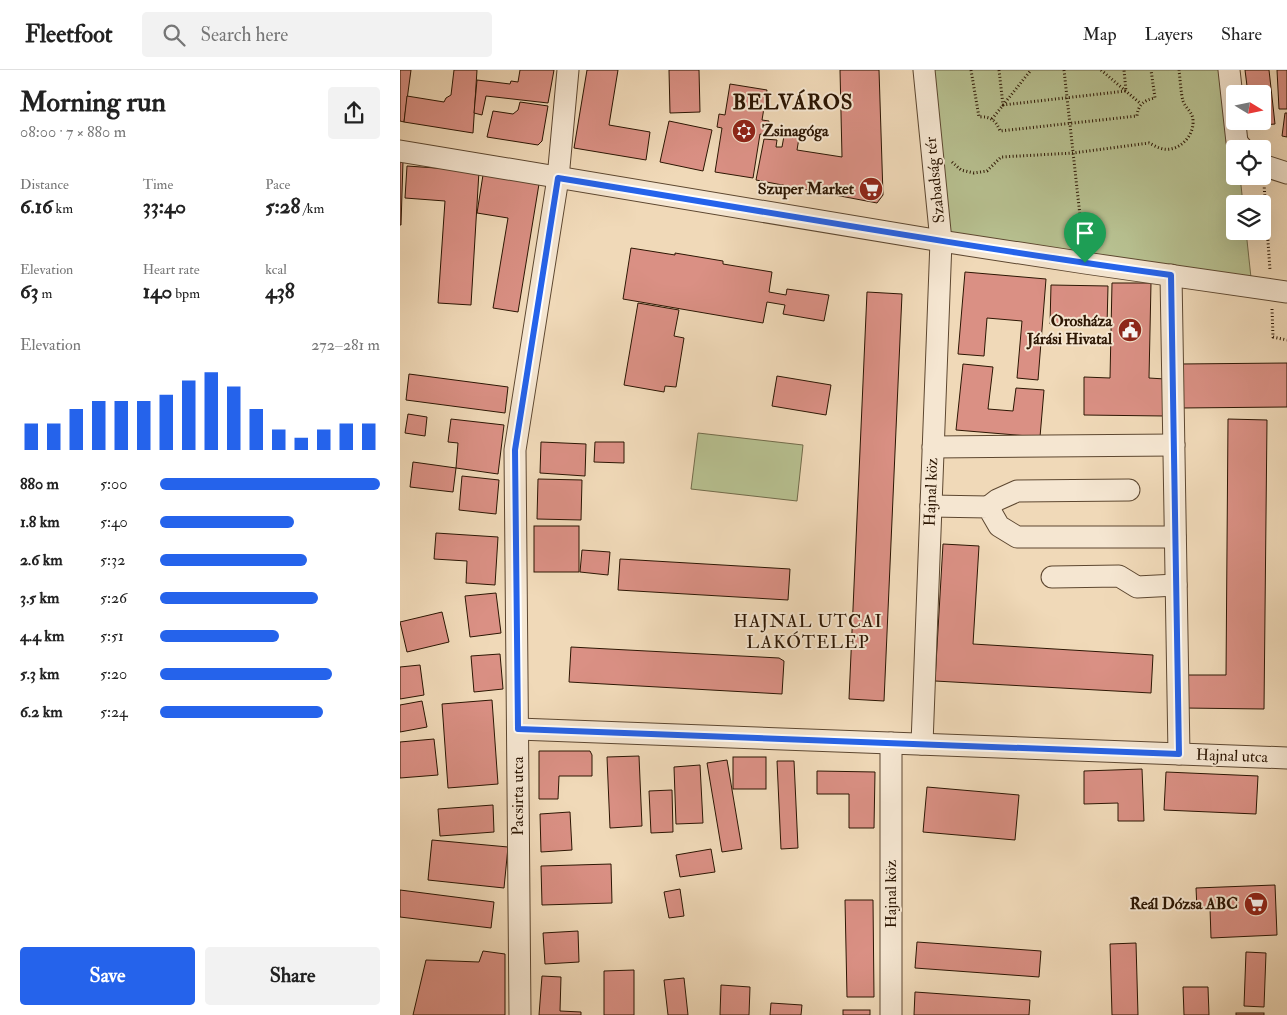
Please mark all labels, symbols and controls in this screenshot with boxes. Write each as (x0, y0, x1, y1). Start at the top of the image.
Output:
search box (142, 12, 492, 57)
text: Fleetfoot (25, 19, 112, 50)
icon: search (160, 21, 188, 49)
text: Search here (200, 23, 288, 47)
text: Map (1083, 23, 1117, 46)
text: Layers (1145, 23, 1193, 46)
text: Share (1221, 23, 1262, 46)
text: Morning run (20, 85, 166, 120)
north arrow (1226, 85, 1271, 130)
map controls (1226, 85, 1271, 240)
button: share (328, 87, 380, 139)
district label: BELVÁROS (733, 89, 853, 116)
synagogue icon: Zsinagóga (731, 118, 757, 144)
place label: Zsinagóga (762, 121, 829, 142)
text: 08:00 · 7 × 880 m (20, 122, 126, 142)
street label: Szabadság tér (921, 136, 949, 224)
button: locate (1226, 140, 1271, 185)
text: Distance (20, 176, 69, 193)
text: Time (143, 176, 173, 193)
text: Pace (265, 176, 290, 193)
supermarket icon: Szuper Market (858, 176, 884, 202)
place label: Szuper Market (758, 179, 855, 200)
text: 6.16 (20, 193, 53, 220)
text: 33:40 (143, 193, 186, 220)
text: 5:28 (265, 193, 300, 220)
button: layers (1226, 195, 1271, 240)
text: km (53, 200, 73, 217)
text: /km (300, 200, 324, 217)
pin (1064, 212, 1106, 263)
icon: arrive (1071, 219, 1099, 247)
text: Elevation (20, 261, 73, 278)
text: Heart rate (143, 261, 200, 278)
text: kcal (265, 261, 287, 278)
text: 63 (20, 278, 39, 305)
text: 140 (143, 278, 172, 305)
text: 438 (265, 278, 295, 305)
text: m (39, 285, 52, 302)
text: bpm (172, 285, 200, 302)
place label: Orosháza Járási Hivatal (1026, 311, 1113, 350)
public building icon: Orosháza Járási Hivatal (1117, 317, 1143, 343)
text: Elevation (20, 335, 81, 355)
text: 272–281 m (311, 335, 380, 355)
street label: Hajnal köz (920, 457, 942, 527)
text: 880 m (20, 474, 59, 494)
text: 5:00 (100, 474, 127, 494)
text: 1.8 km (20, 512, 60, 532)
text: 5:40 (100, 512, 128, 532)
text: 2.6 km (20, 550, 63, 570)
text: 5:32 (100, 550, 125, 570)
text: 3.5 km (20, 588, 59, 608)
text: 5:26 (100, 588, 127, 608)
district label: HAJNAL UTCAI LAKÓTELEP (733, 610, 883, 654)
text: 4.4 km (20, 626, 64, 646)
text: 5:51 (100, 626, 124, 646)
text: 5.3 km (20, 664, 59, 684)
text: 5:20 (100, 664, 127, 684)
text: 6.2 km (20, 702, 63, 722)
text: 5:24 (100, 702, 128, 722)
street label: Hajnal utca (1196, 745, 1269, 767)
street label: Pacsirta utca (508, 756, 528, 836)
street label: Hajnal köz (881, 859, 901, 928)
supermarket icon: Reál Dózsa ABC (1243, 891, 1269, 917)
place label: Reál Dózsa ABC (1130, 894, 1238, 914)
button: Save (20, 947, 195, 1005)
button: Share (205, 947, 380, 1005)

